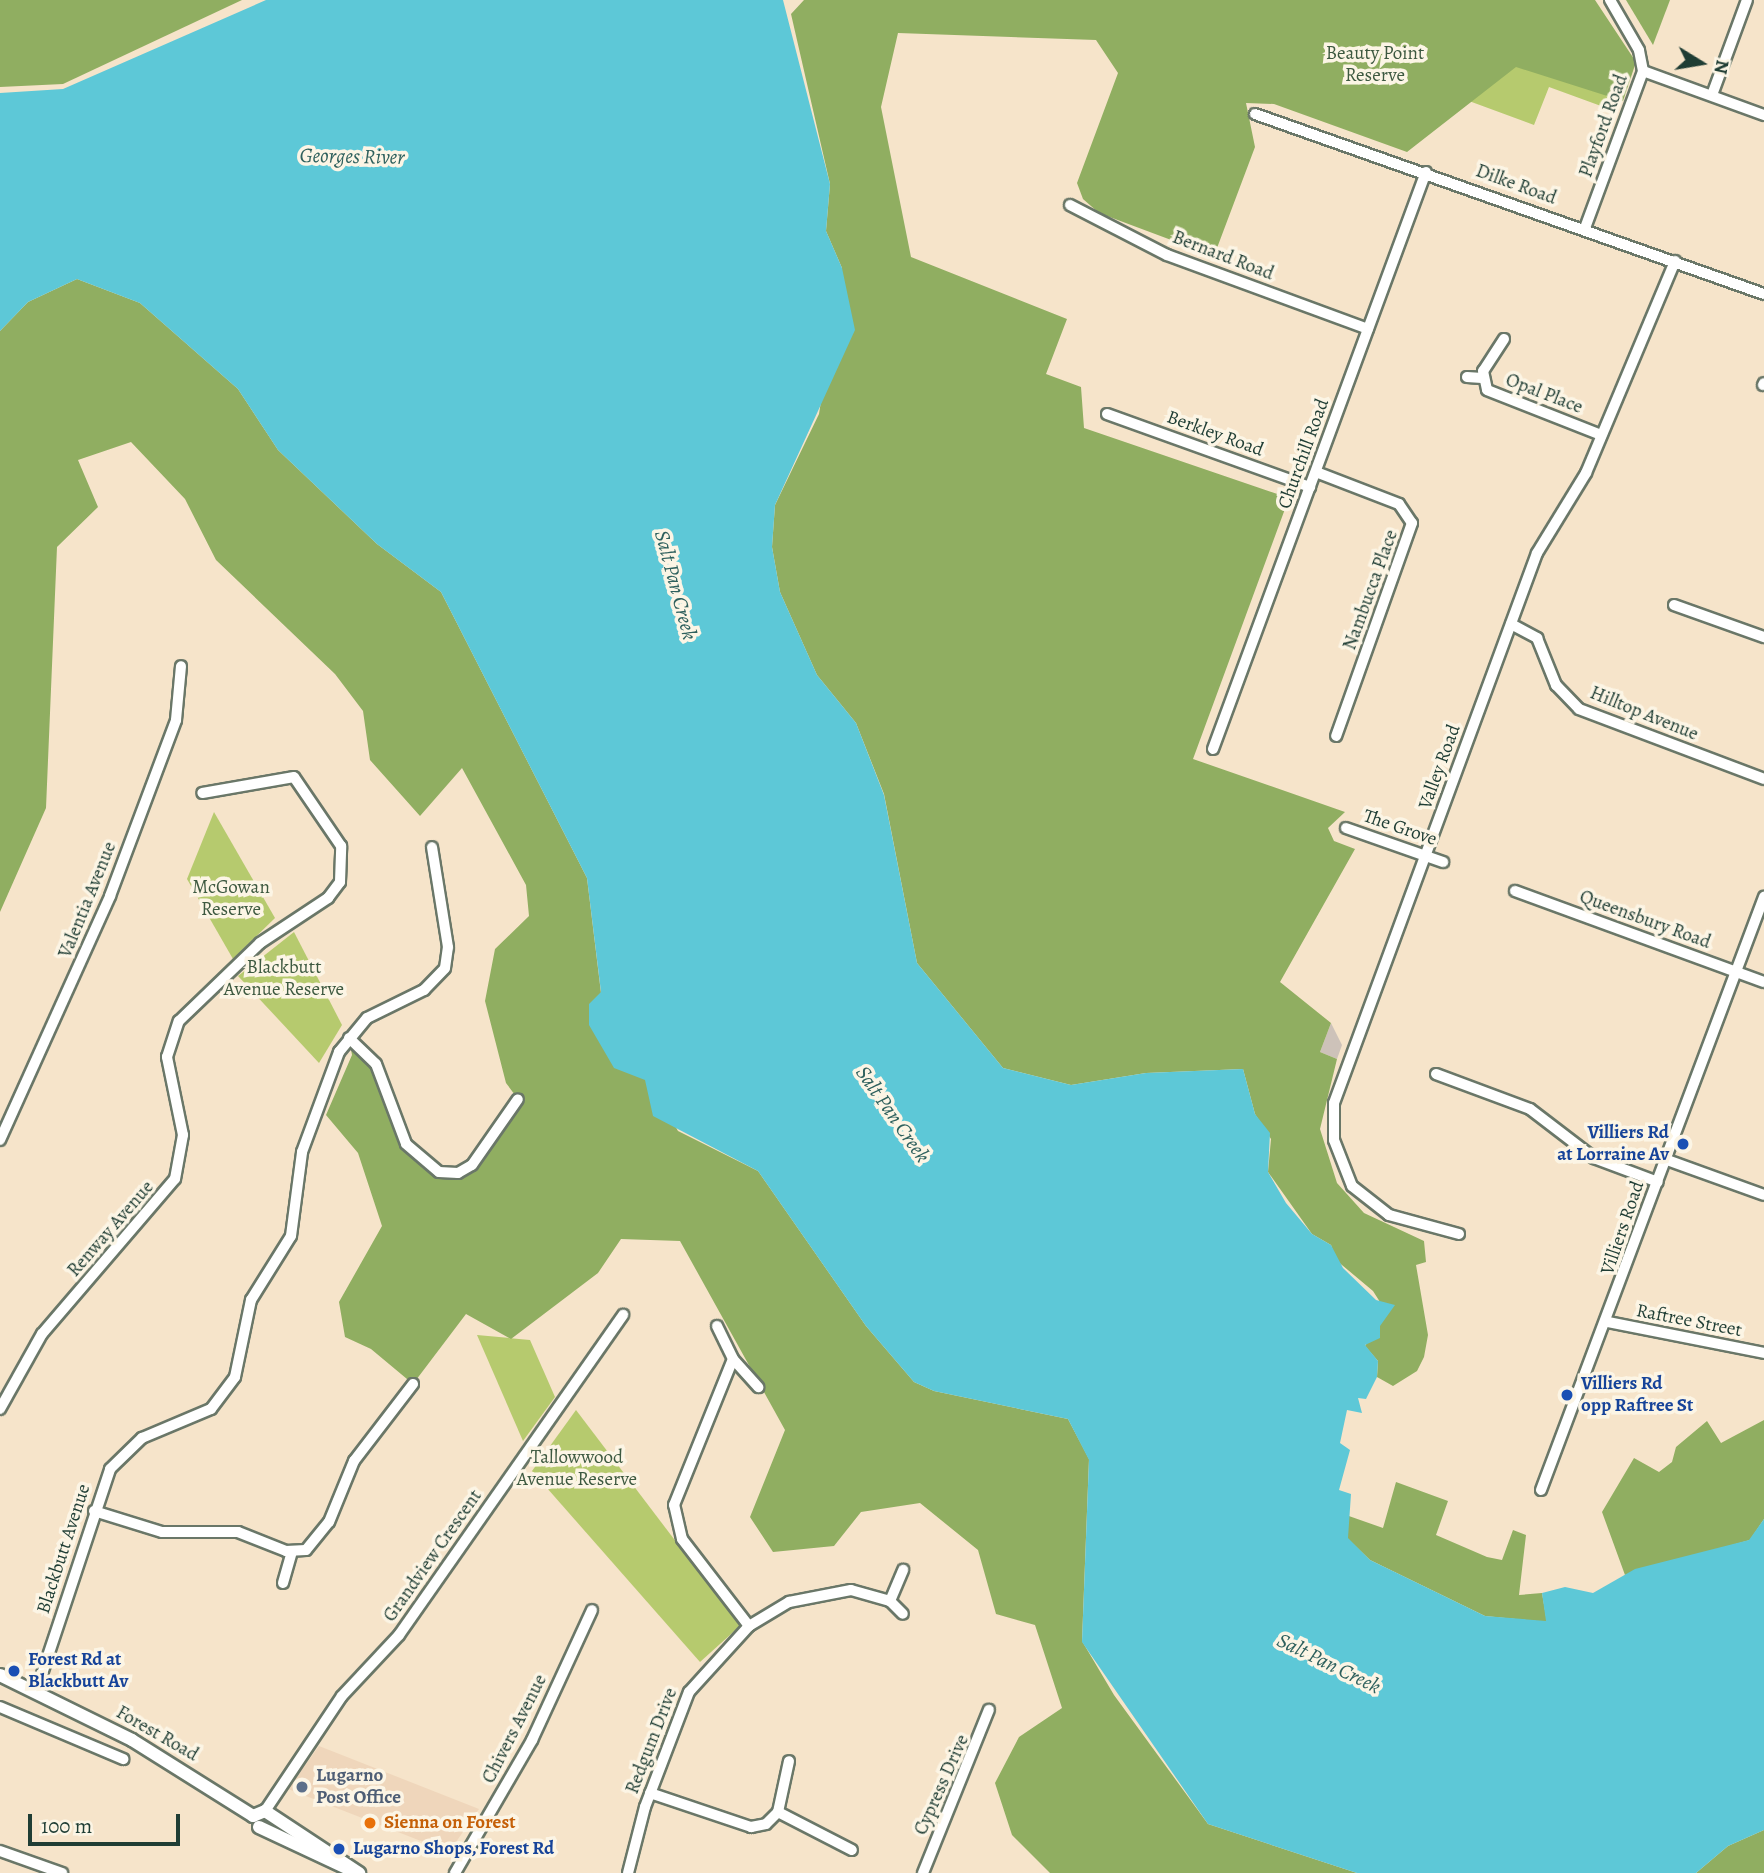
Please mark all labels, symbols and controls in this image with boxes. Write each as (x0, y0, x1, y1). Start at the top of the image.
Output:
north arrow (1666, 28, 1736, 98)
park label: Beauty Point Reserve (1326, 43, 1424, 87)
text: N (1708, 58, 1736, 76)
street label: Playford Road (1575, 71, 1633, 181)
water label: Georges River (299, 142, 405, 170)
street label: Dilke Road (1473, 160, 1559, 210)
street label: Bernard Road (1169, 226, 1277, 286)
street label: Opal Place (1502, 369, 1586, 419)
street label: Churchill Road (1274, 396, 1334, 512)
street label: Berkley Road (1163, 406, 1267, 462)
street label: Nambucca Place (1339, 527, 1403, 653)
water label: Salt Pan Creek (649, 528, 703, 642)
street label: Hilltop Avenue (1586, 682, 1702, 746)
street label: Valley Road (1414, 722, 1466, 812)
street label: The Grove (1360, 805, 1440, 851)
street label: Valentia Avenue (54, 839, 122, 961)
park label: McGowan Reserve (192, 877, 270, 921)
street label: Queensbury Road (1576, 886, 1714, 954)
park label: Blackbutt Avenue Reserve (224, 957, 344, 1001)
water label: Salt Pan Creek (851, 1061, 935, 1167)
place label: Villiers Rd at Lorraine Av (1557, 1122, 1669, 1166)
marker: Villiers Rd at Lorraine Av (1675, 1136, 1691, 1152)
street label: Renway Avenue (63, 1176, 159, 1282)
street label: Villiers Road (1596, 1178, 1650, 1278)
street label: Raftree Street (1634, 1300, 1744, 1342)
place label: Villiers Rd opp Raftree St (1581, 1373, 1693, 1417)
marker: Villiers Rd opp Raftree St (1559, 1387, 1575, 1403)
park label: Tallowwood Avenue Reserve (517, 1447, 637, 1491)
street label: Blackbutt Avenue (32, 1481, 96, 1617)
street label: Grandview Crescent (379, 1486, 487, 1626)
water label: Salt Pan Creek (1273, 1627, 1385, 1699)
place label: Forest Rd at Blackbutt Av (28, 1649, 128, 1693)
marker: Forest Rd at Blackbutt Av (6, 1663, 22, 1679)
street label: Chivers Avenue (478, 1671, 552, 1787)
street label: Redgum Drive (621, 1685, 683, 1797)
street label: Forest Road (112, 1701, 202, 1767)
street label: Cypress Drive (910, 1731, 974, 1839)
place label: Lugarno Post Office (316, 1765, 401, 1809)
marker: Lugarno Post Office (294, 1779, 310, 1795)
scale bar (32, 1800, 184, 1844)
text: 100 m (41, 1812, 92, 1840)
place label: Sienna on Forest (384, 1812, 515, 1834)
marker: Sienna on Forest (362, 1815, 378, 1831)
place label: Lugarno Shops, Forest Rd (353, 1838, 555, 1860)
marker: Lugarno Shops, Forest Rd (331, 1841, 347, 1857)

